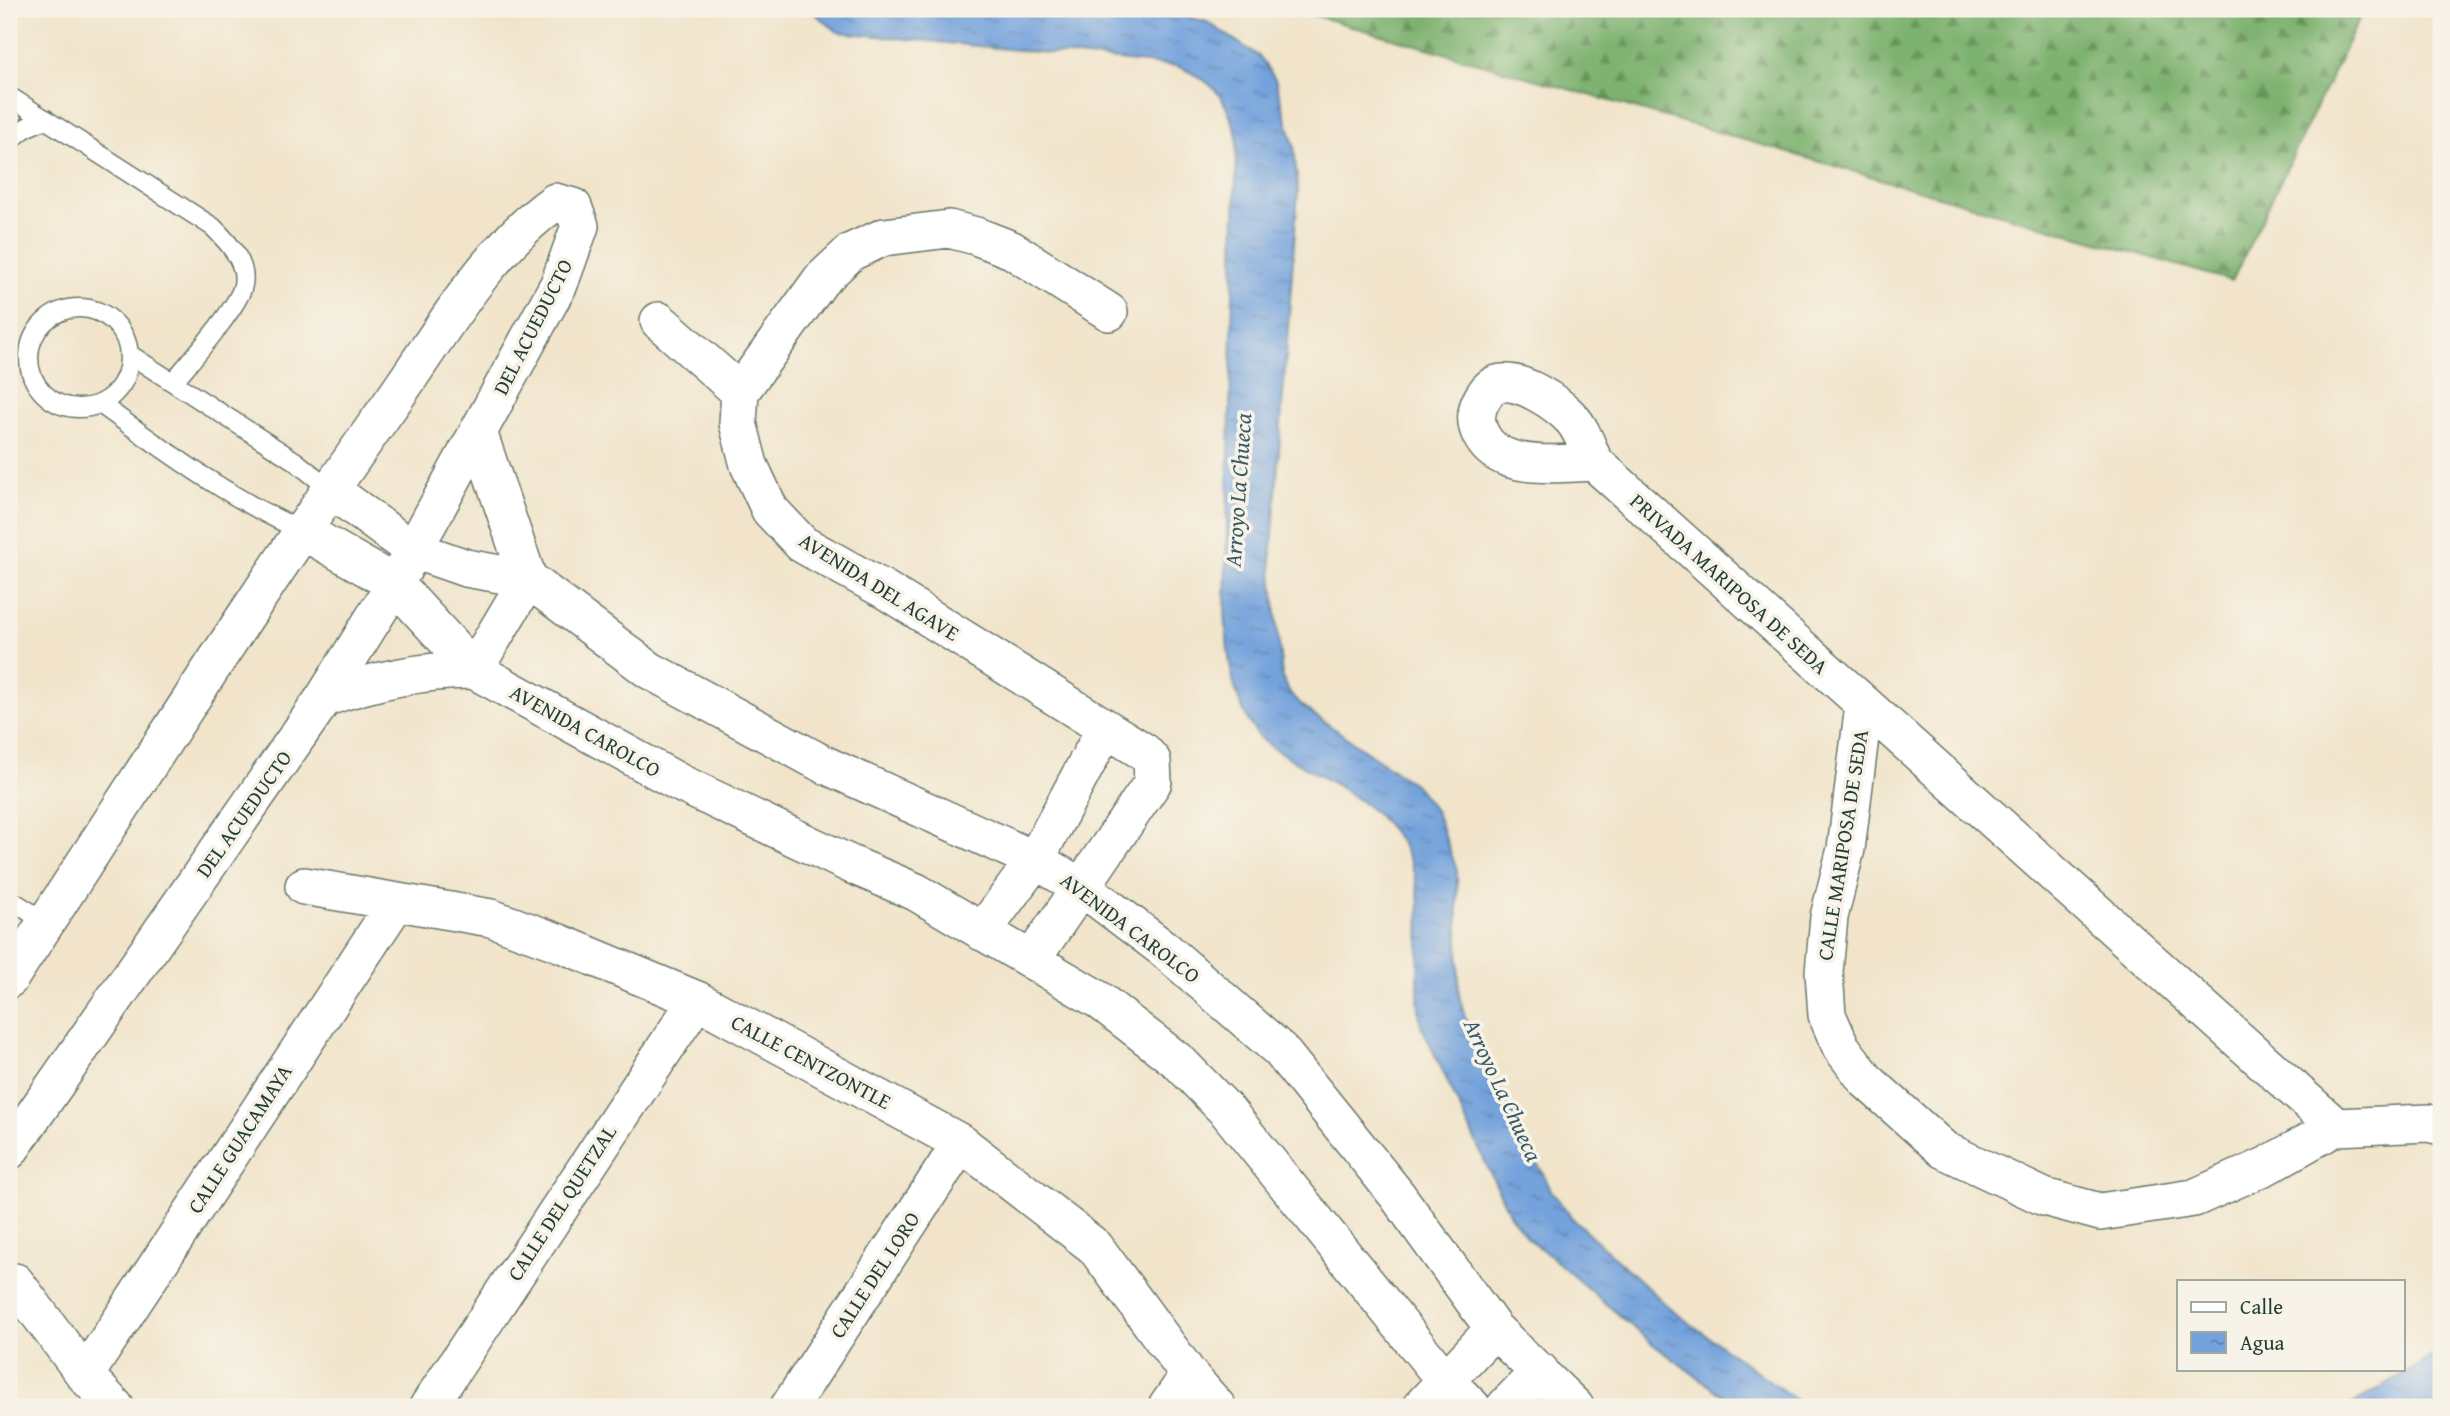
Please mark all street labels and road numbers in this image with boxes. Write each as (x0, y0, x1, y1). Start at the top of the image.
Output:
street label: DEL ACUEDUCTO (485, 253, 580, 400)
street label: PRIVADA MARIPOSA DE SEDA (1623, 486, 1836, 682)
street label: AVENIDA DEL AGAVE (793, 525, 966, 649)
street label: AVENIDA CAROLCO (504, 676, 666, 785)
street label: CALLE MARIPOSA DE SEDA (1809, 727, 1876, 963)
street label: DEL ACUEDUCTO (188, 744, 299, 884)
street label: AVENIDA CAROLCO (1054, 865, 1207, 991)
street label: CALLE CENTZONTLE (726, 1006, 897, 1117)
street label: CALLE GUACAMAYA (180, 1058, 300, 1219)
street label: CALLE DEL QUETZAL (499, 1119, 624, 1287)
street label: CALLE DEL LORO (822, 1205, 927, 1344)

